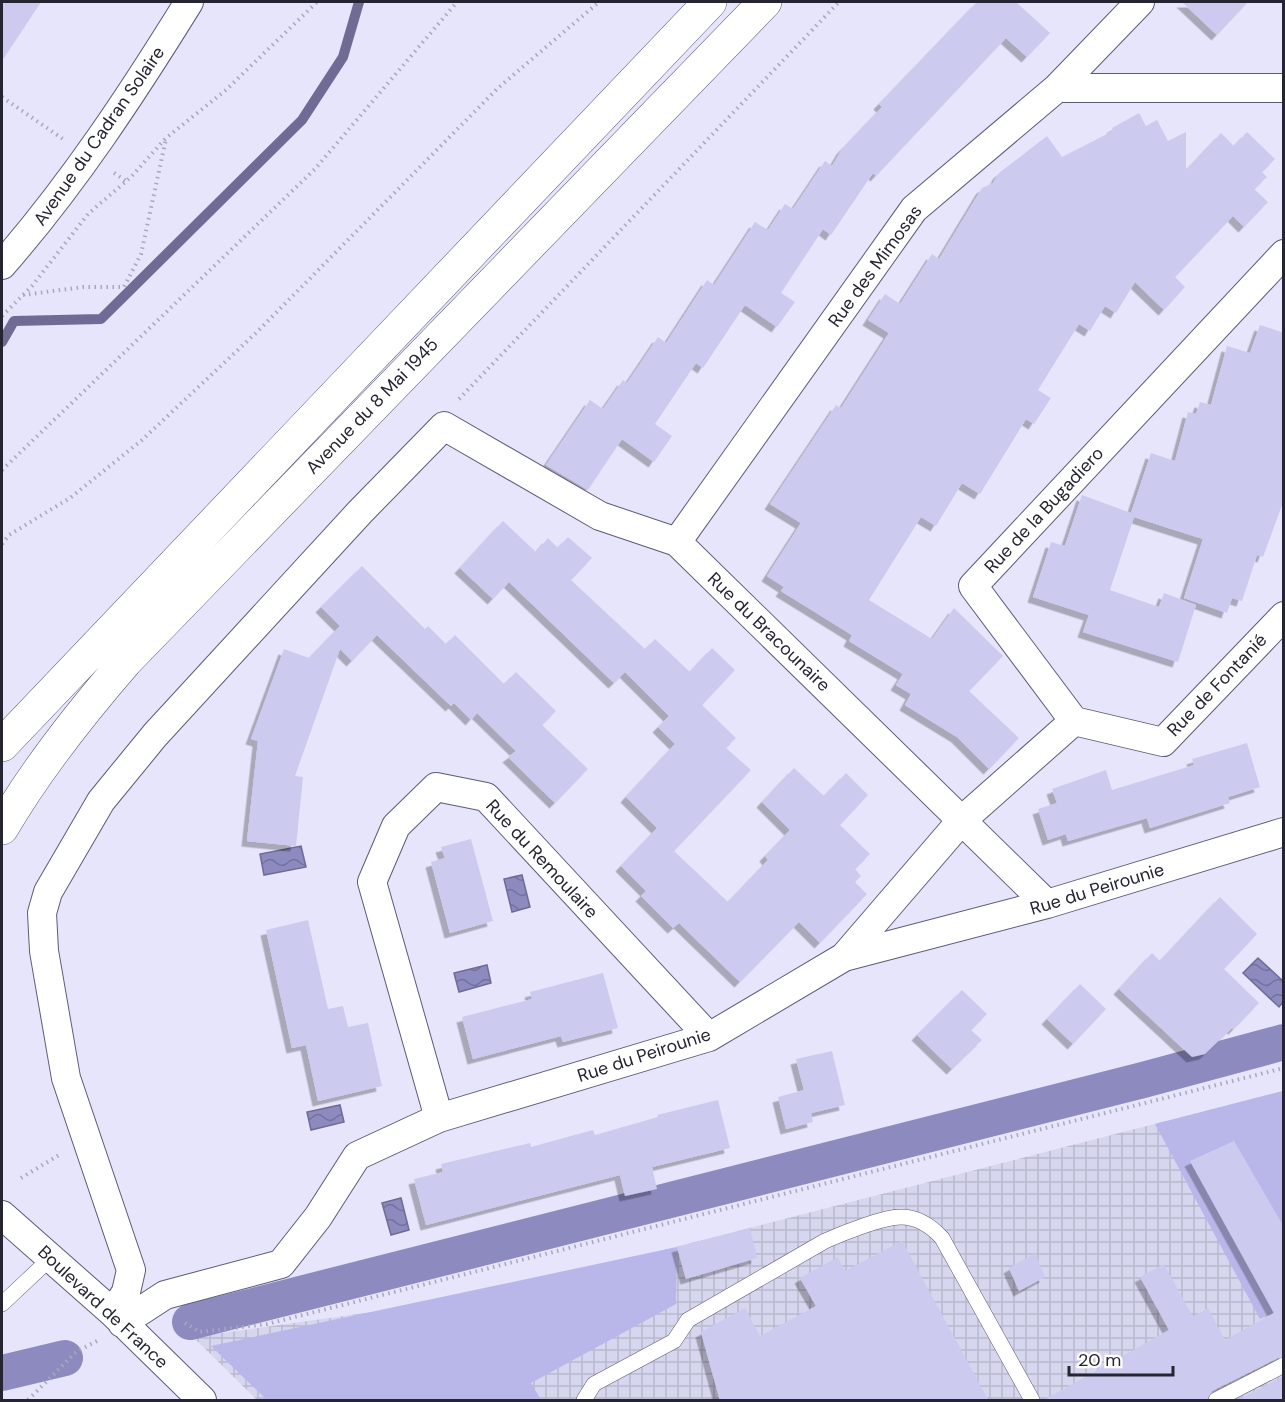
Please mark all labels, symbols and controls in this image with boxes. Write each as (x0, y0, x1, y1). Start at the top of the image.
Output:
street label: Avenue du Cadran Solaire (28, 42, 170, 230)
street label: Rue des Mimosas (823, 200, 927, 332)
street label: Avenue du 8 Mai 1945 (301, 333, 443, 479)
street label: Rue de la Bugadiero (979, 442, 1109, 578)
street label: Rue du Bracounaire (702, 567, 836, 697)
street label: Rue de Fontanié (1162, 628, 1272, 742)
street label: Rue du Remoulaire (481, 794, 603, 924)
street label: Rue du Peirounie (1027, 857, 1167, 921)
street label: Rue du Peirounie (574, 1022, 714, 1088)
street label: Boulevard de France (33, 1240, 173, 1374)
scale bar (1069, 1339, 1172, 1377)
text: 20 m (1078, 1348, 1121, 1372)

